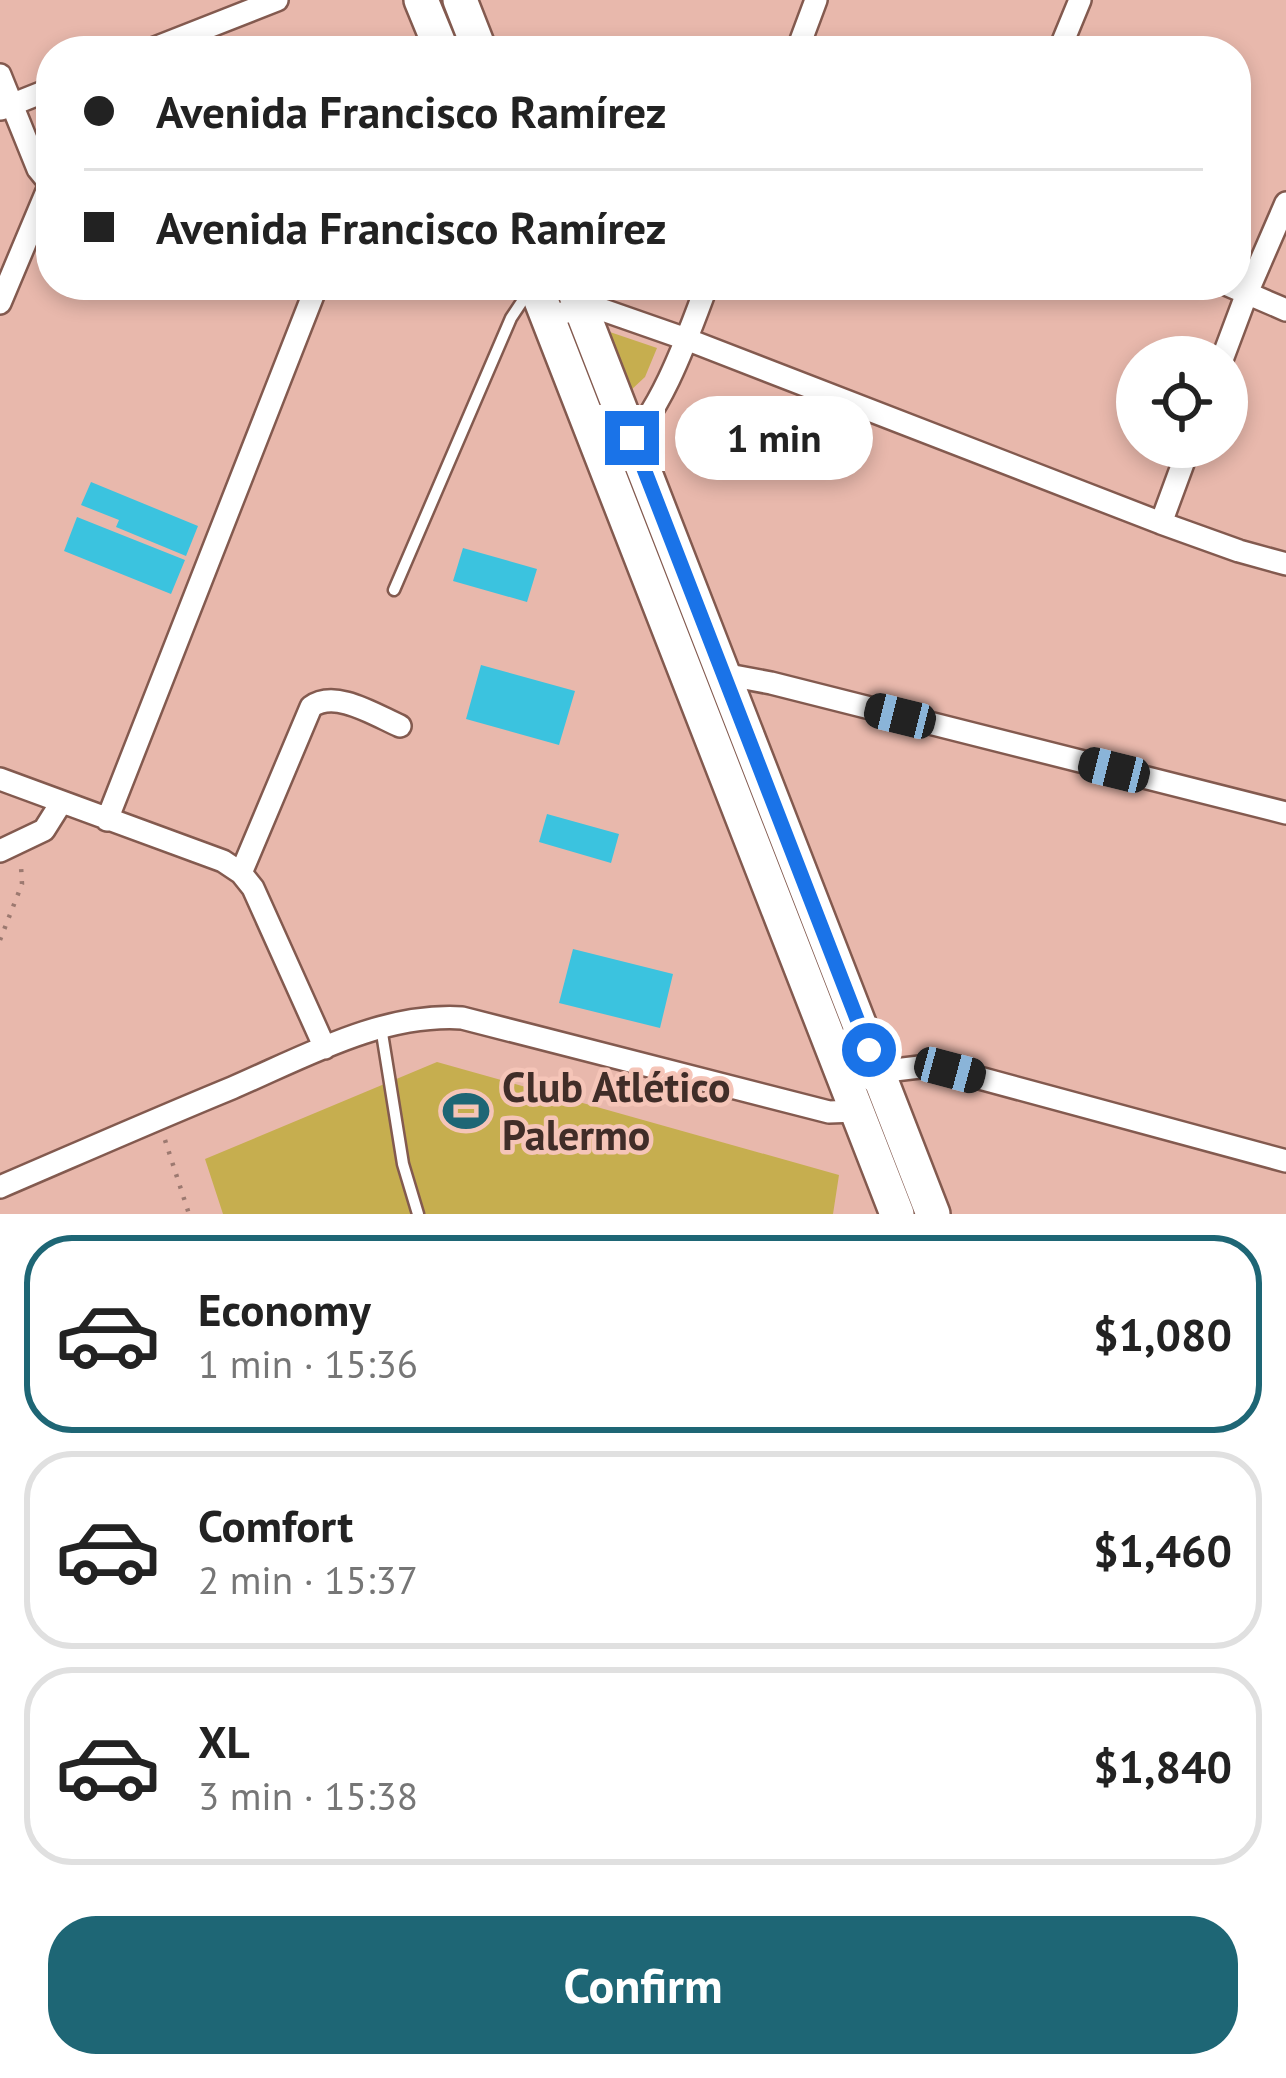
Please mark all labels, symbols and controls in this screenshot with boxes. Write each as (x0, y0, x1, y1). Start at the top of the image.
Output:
text: Avenida Francisco Ramírez (156, 82, 666, 140)
text: Avenida Francisco Ramírez (156, 198, 666, 256)
map controls (1116, 336, 1248, 468)
button: locate (1116, 336, 1248, 468)
callout: 1 min (674, 396, 872, 480)
route end (605, 411, 659, 465)
text: 1 min (726, 412, 822, 463)
car (861, 690, 939, 742)
car (1075, 744, 1153, 796)
route start (842, 1023, 896, 1077)
car (911, 1043, 989, 1097)
place label: Club Atlético Palermo (502, 1059, 730, 1162)
sports icon: Club Atlético Palermo (441, 1086, 491, 1136)
icon: car (54, 1280, 162, 1388)
text: Economy (198, 1280, 371, 1338)
text: $1,080 (1093, 1305, 1232, 1363)
text: 1 min · 15:36 (198, 1338, 418, 1389)
icon: car (54, 1496, 162, 1604)
text: Comfort (198, 1496, 353, 1554)
text: $1,460 (1093, 1521, 1232, 1579)
text: 2 min · 15:37 (198, 1554, 418, 1605)
icon: car (54, 1712, 162, 1820)
text: XL (198, 1712, 250, 1770)
text: $1,840 (1093, 1737, 1232, 1795)
text: 3 min · 15:38 (198, 1770, 418, 1821)
button: Confirm (48, 1916, 1238, 2054)

